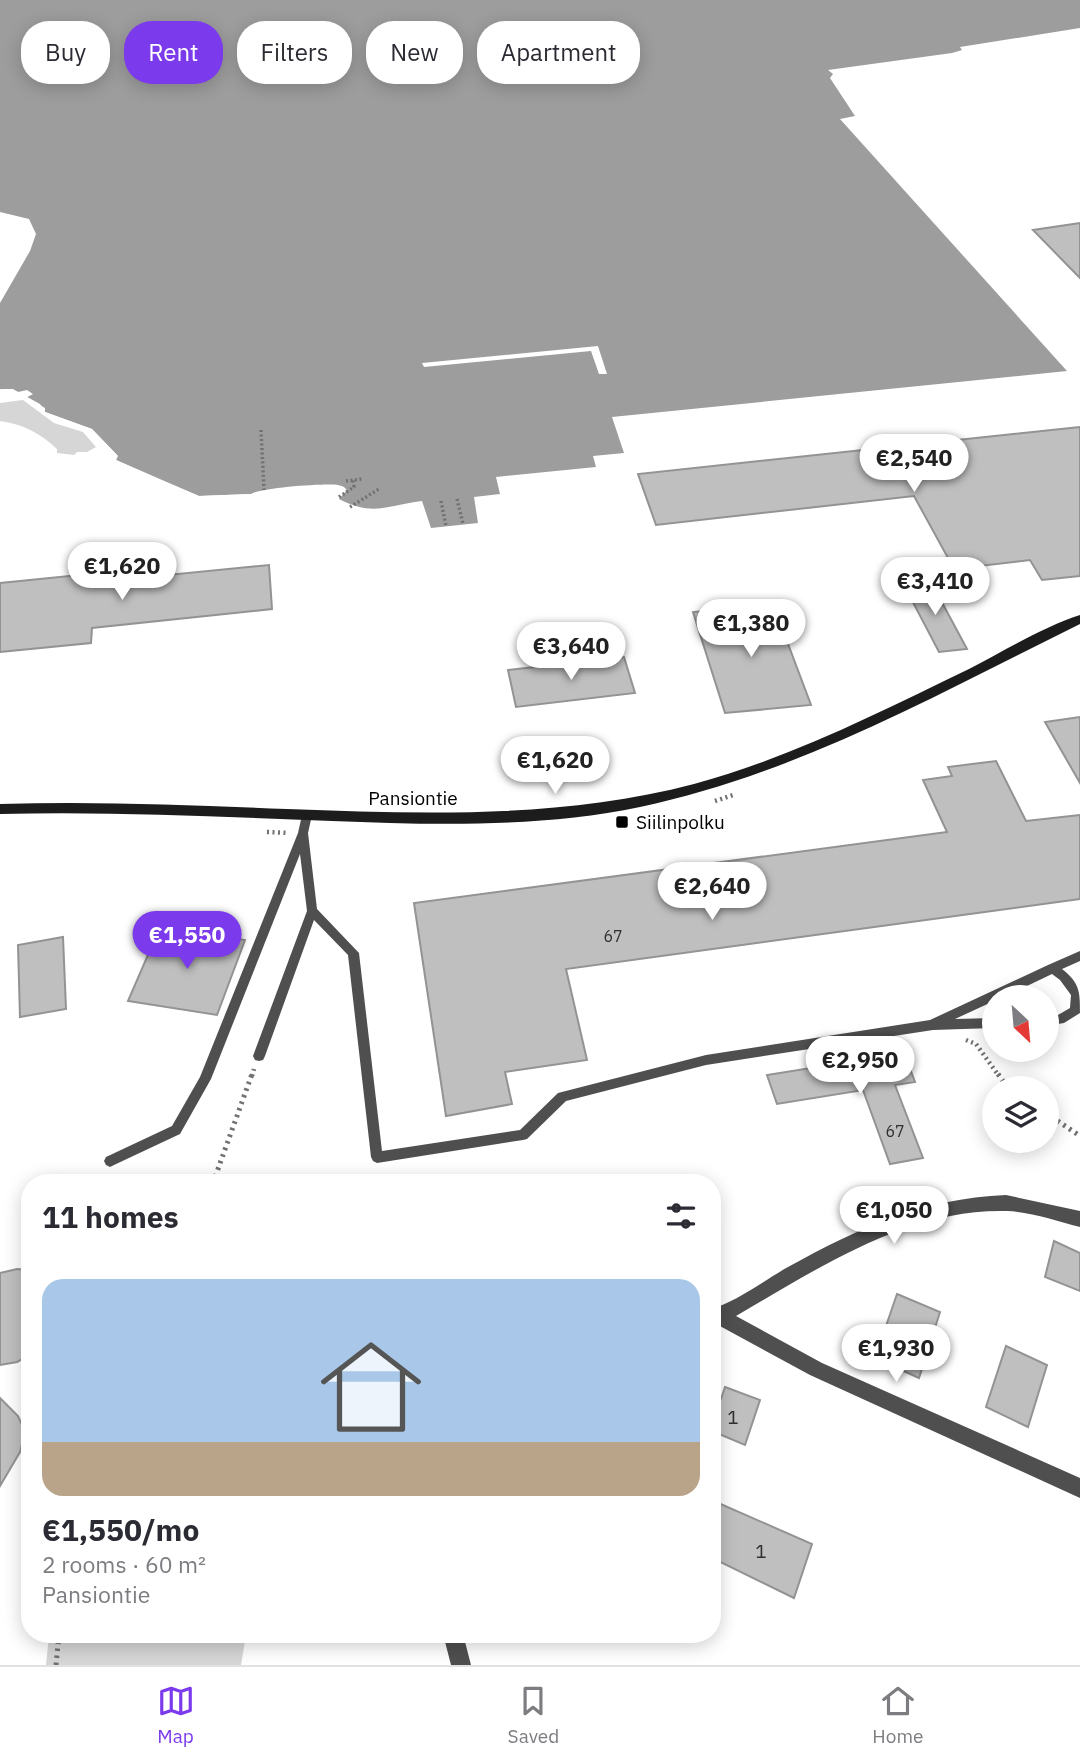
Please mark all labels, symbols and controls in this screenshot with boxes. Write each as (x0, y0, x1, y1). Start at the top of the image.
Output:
chip: Buy (21, 21, 110, 84)
chip: Rent (124, 21, 223, 84)
chip: Filters (237, 21, 352, 84)
chip: New (366, 21, 463, 84)
chip: Apartment (477, 21, 640, 84)
pin: €2,540 (857, 434, 971, 494)
text: €2,540 (876, 442, 952, 472)
pin: €1,620 (65, 542, 179, 602)
text: €1,620 (84, 550, 160, 580)
pin: €3,410 (878, 558, 992, 617)
text: €3,410 (897, 565, 973, 595)
pin: €1,380 (694, 600, 808, 659)
text: €1,380 (713, 607, 789, 637)
pin: €3,640 (514, 622, 628, 682)
text: €3,640 (533, 630, 609, 660)
pin: €1,620 (498, 736, 612, 796)
text: €1,620 (517, 744, 593, 774)
street label: Pansiontie (368, 786, 458, 810)
place label: Siilinpolku (636, 810, 725, 834)
marker: Siilinpolku (614, 814, 630, 830)
pin: €2,640 (655, 862, 769, 922)
text: €2,640 (674, 870, 750, 900)
pin: €1,550 (130, 912, 244, 971)
text: €1,550 (149, 919, 225, 949)
house number: 67 (603, 926, 623, 946)
north arrow (982, 985, 1059, 1062)
map controls (982, 985, 1059, 1153)
pin: €2,950 (803, 1036, 917, 1096)
text: €2,950 (822, 1044, 898, 1074)
button: layers (982, 1076, 1059, 1153)
house number: 67 (885, 1121, 905, 1141)
pin: €1,050 (837, 1186, 951, 1246)
text: €1,050 (856, 1194, 932, 1224)
text: 11 homes (42, 1197, 179, 1236)
icon: filters (662, 1197, 700, 1235)
icon: home (308, 1324, 434, 1450)
pin: €1,930 (839, 1324, 953, 1384)
text: €1,930 (858, 1332, 934, 1362)
house number: 1 (727, 1405, 739, 1429)
text: €1,550/mo (42, 1510, 199, 1549)
house number: 1 (755, 1539, 767, 1563)
text: 2 rooms · 60 m² (42, 1549, 206, 1579)
text: Pansiontie (42, 1579, 150, 1609)
tab: Map (157, 1682, 195, 1748)
tab: Saved (508, 1682, 559, 1748)
tab: Home (872, 1682, 923, 1748)

